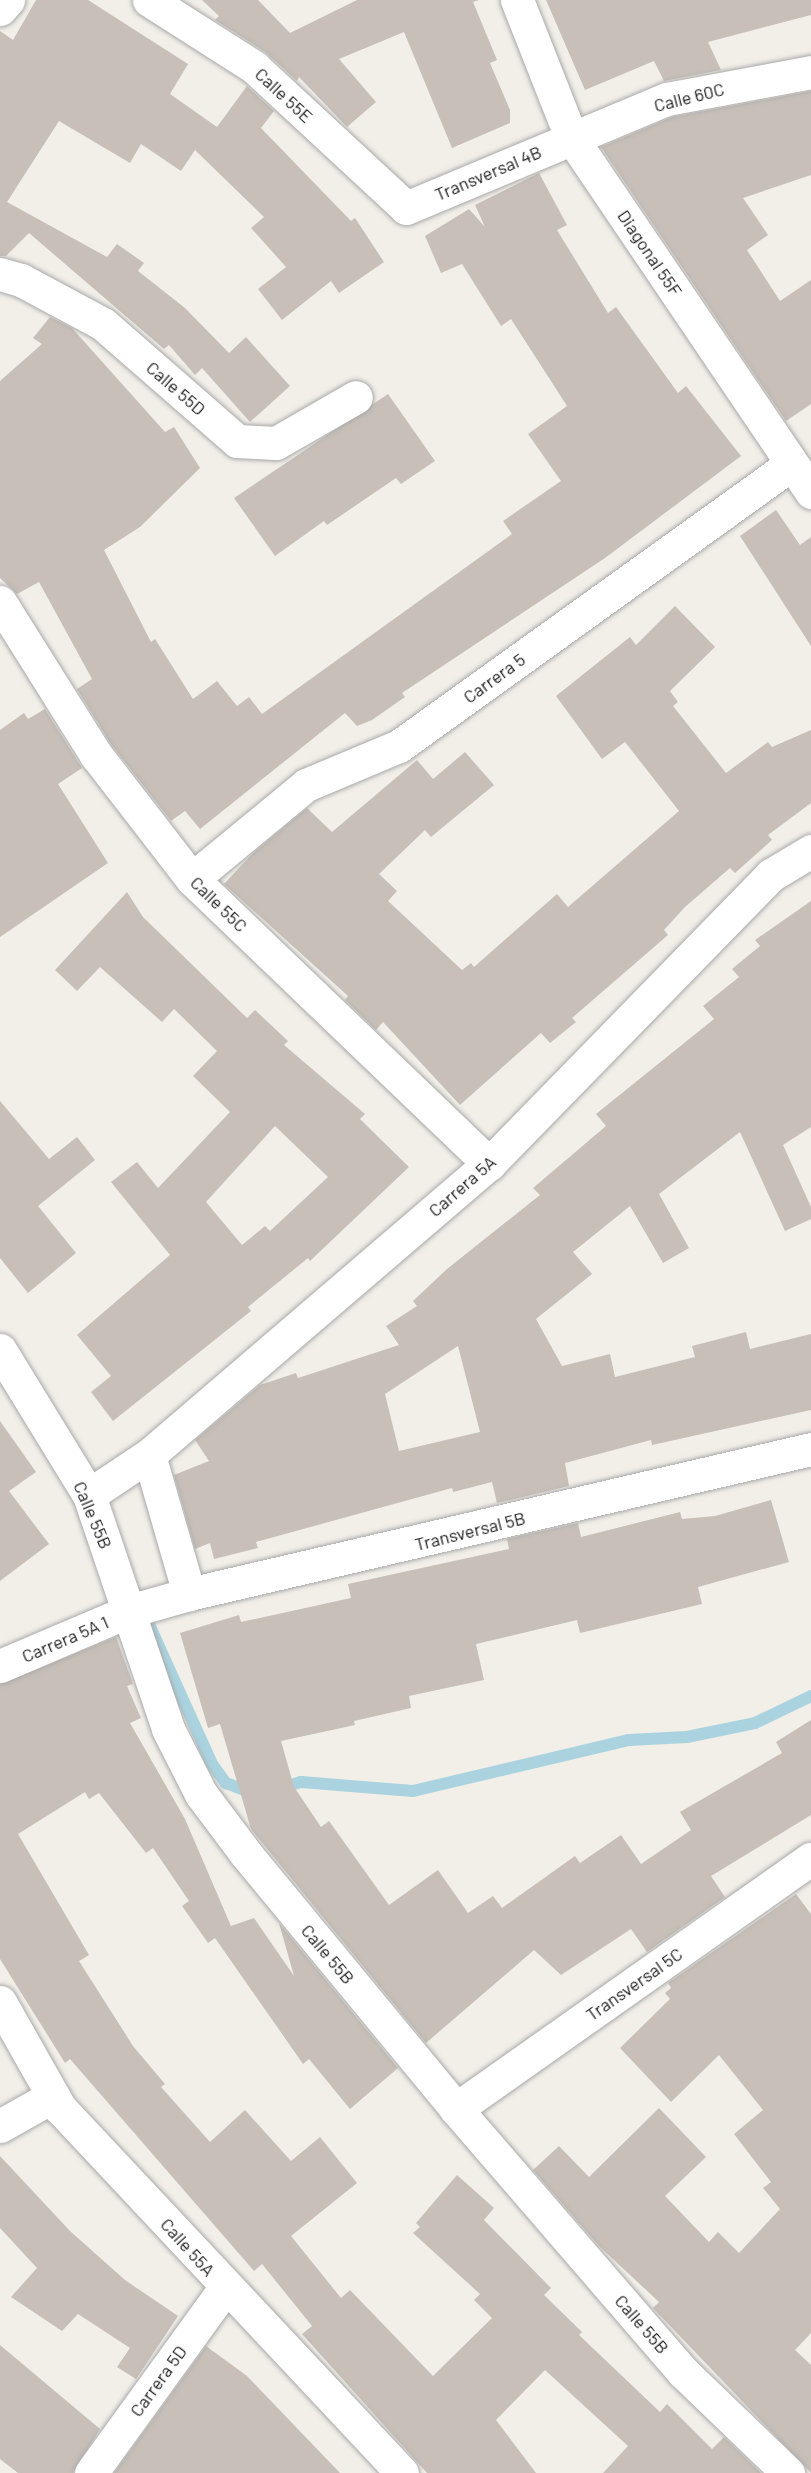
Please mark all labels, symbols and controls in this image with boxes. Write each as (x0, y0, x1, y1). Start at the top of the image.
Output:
street label: Calle 55E (251, 63, 317, 127)
street label: Calle 60C (652, 78, 726, 116)
street label: Transversal 4B (431, 141, 545, 205)
street label: Diagonal 55F (613, 206, 687, 300)
street label: Calle 55D (142, 357, 210, 419)
street label: Carrera 5 (459, 648, 529, 708)
street label: Calle 55C (186, 872, 252, 936)
street label: Carrera 5A (424, 1151, 500, 1221)
street label: Calle 55B (69, 1478, 117, 1552)
street label: Transversal 5B (412, 1507, 528, 1555)
street label: Carrera 5A 1 (18, 1611, 112, 1667)
street label: Calle 55B (297, 1920, 359, 1988)
street label: Transversal 5C (582, 1943, 686, 2025)
street label: Calle 55A (156, 2213, 220, 2281)
street label: Calle 55B (610, 2290, 674, 2358)
street label: Carrera 5D (125, 2341, 191, 2421)

